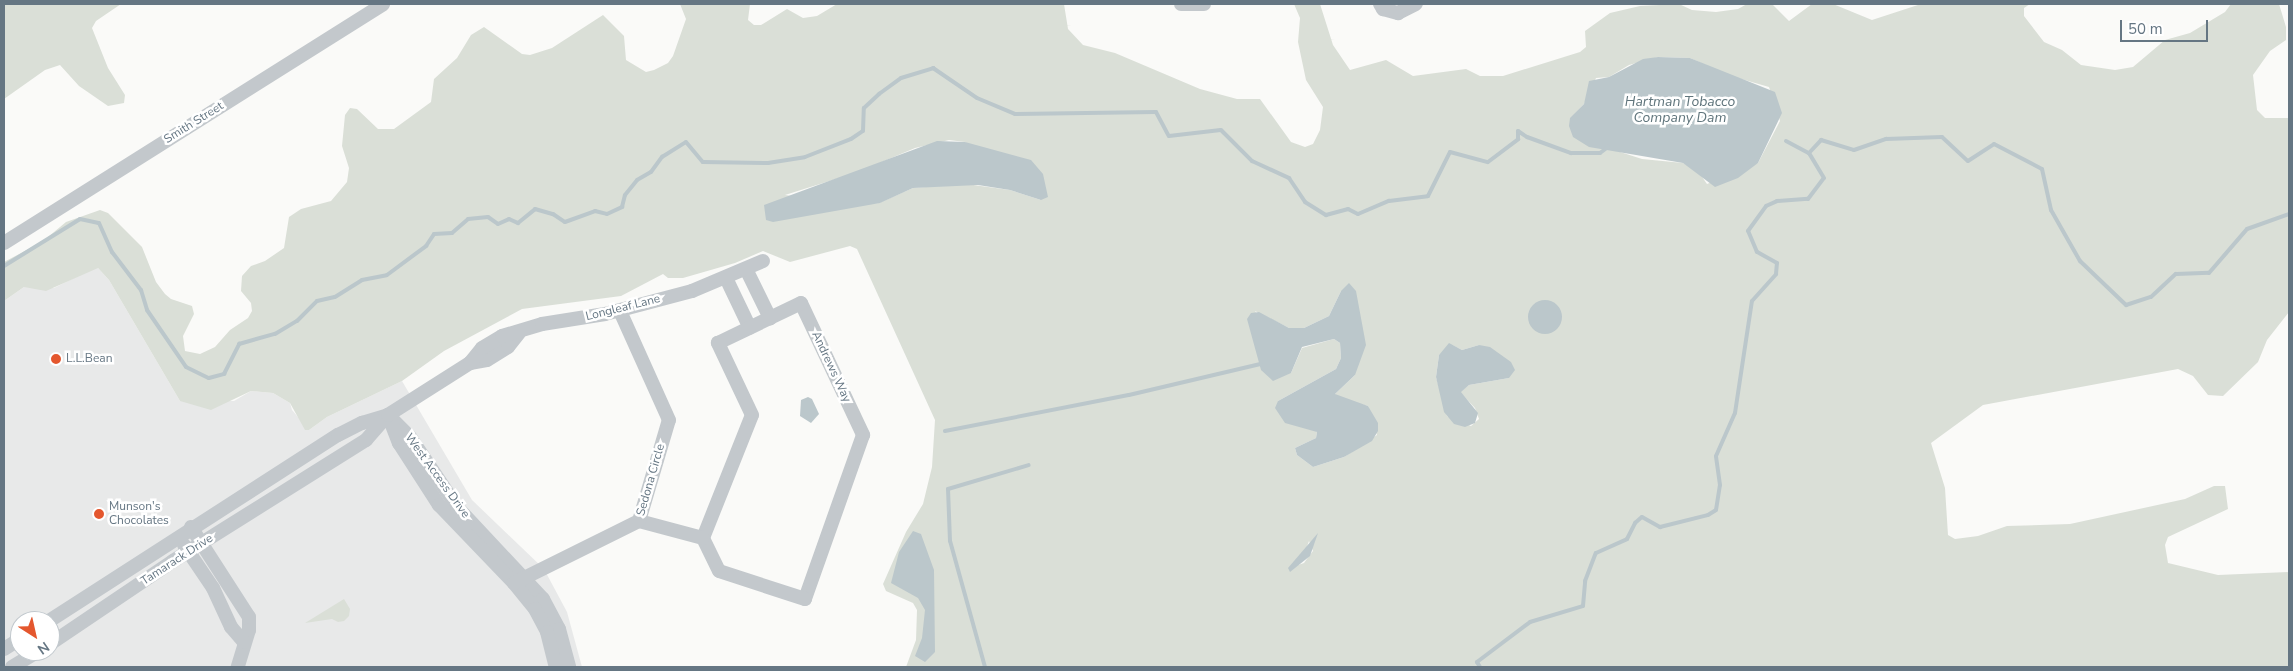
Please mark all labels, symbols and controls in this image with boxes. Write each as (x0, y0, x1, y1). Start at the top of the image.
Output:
scale bar (2123, 10, 2210, 42)
text: 50 m (2128, 19, 2163, 39)
water label: Hartman Tobacco Company Dam (1625, 94, 1735, 126)
street label: Smith Street (162, 99, 226, 147)
street label: Longleaf Lane (584, 292, 662, 324)
street label: Andrews Way (808, 329, 854, 405)
place label: L.L.Bean (66, 352, 112, 366)
marker: L.L.Bean (50, 353, 62, 365)
street label: West Access Drive (402, 431, 472, 521)
street label: Sedona Circle (634, 442, 668, 518)
place label: Munson's Chocolates (109, 500, 169, 528)
marker: Munson's Chocolates (93, 508, 105, 520)
street label: Tamarack Drive (138, 531, 216, 589)
north arrow (10, 611, 60, 661)
text: N (34, 637, 53, 659)

